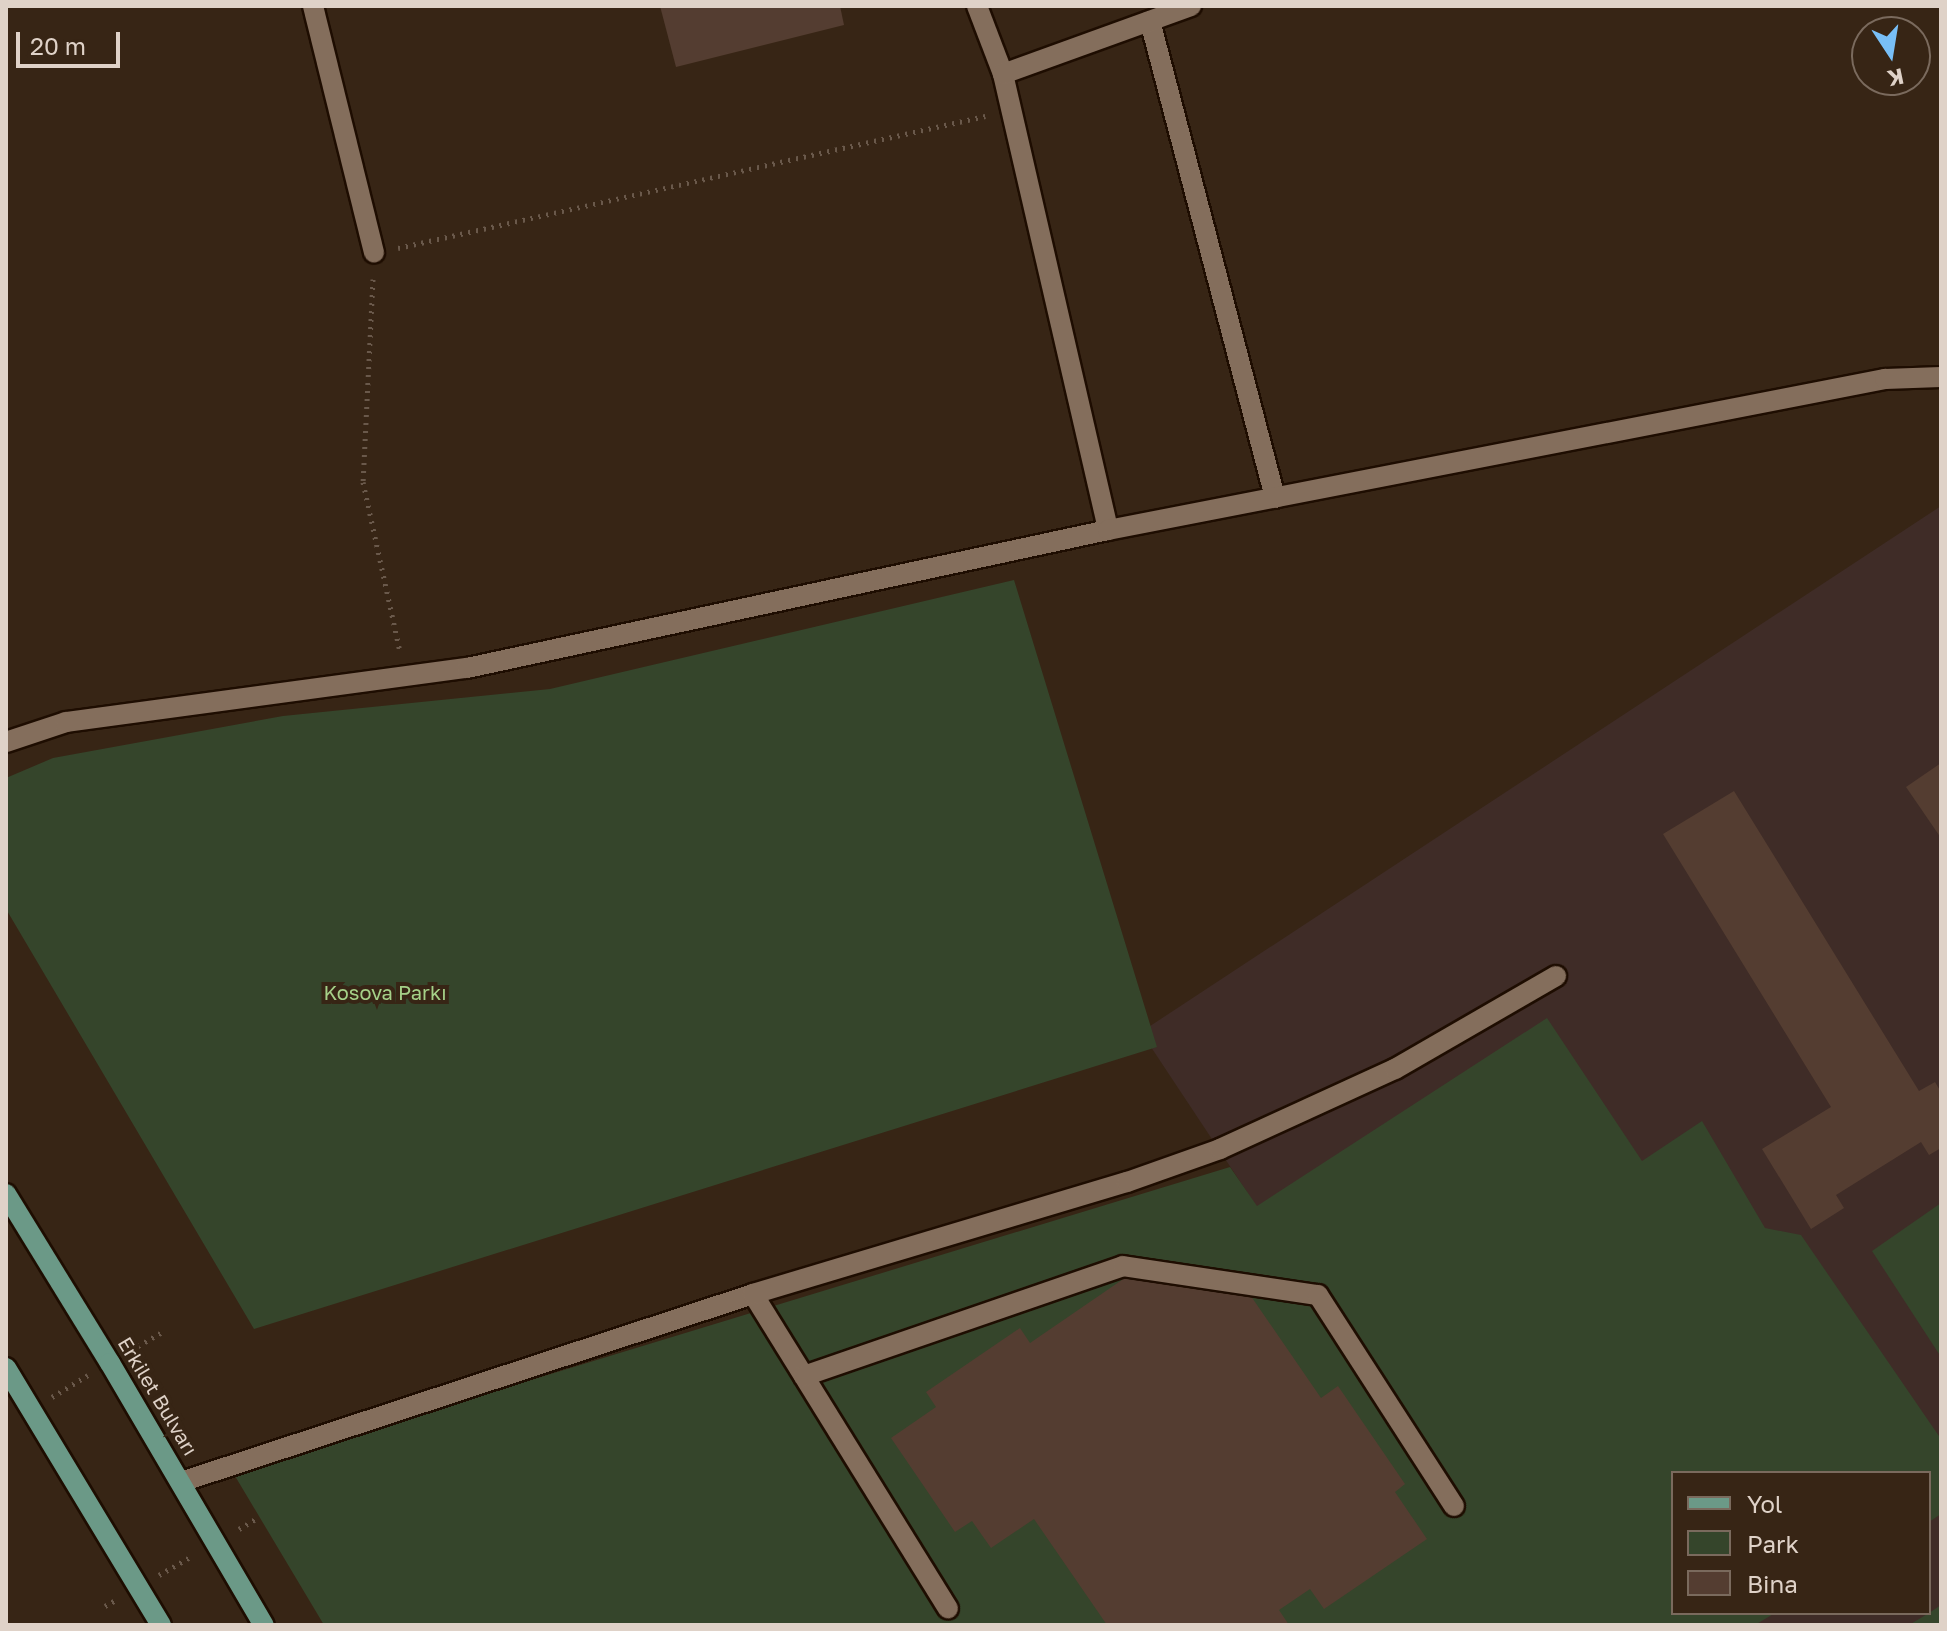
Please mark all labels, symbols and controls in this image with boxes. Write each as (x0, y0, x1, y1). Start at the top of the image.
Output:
scale bar (20, 16, 124, 66)
north arrow (1851, 16, 1931, 96)
text: 20 m (30, 31, 86, 60)
text: K (1885, 63, 1906, 93)
park label: Kosova Parkı (323, 980, 447, 1004)
street label: Erkilet Bulvarı (113, 1332, 203, 1460)
legend (1671, 1471, 1931, 1615)
text: Yol (1747, 1489, 1783, 1518)
text: Park (1747, 1529, 1799, 1558)
text: Bina (1747, 1569, 1798, 1598)

